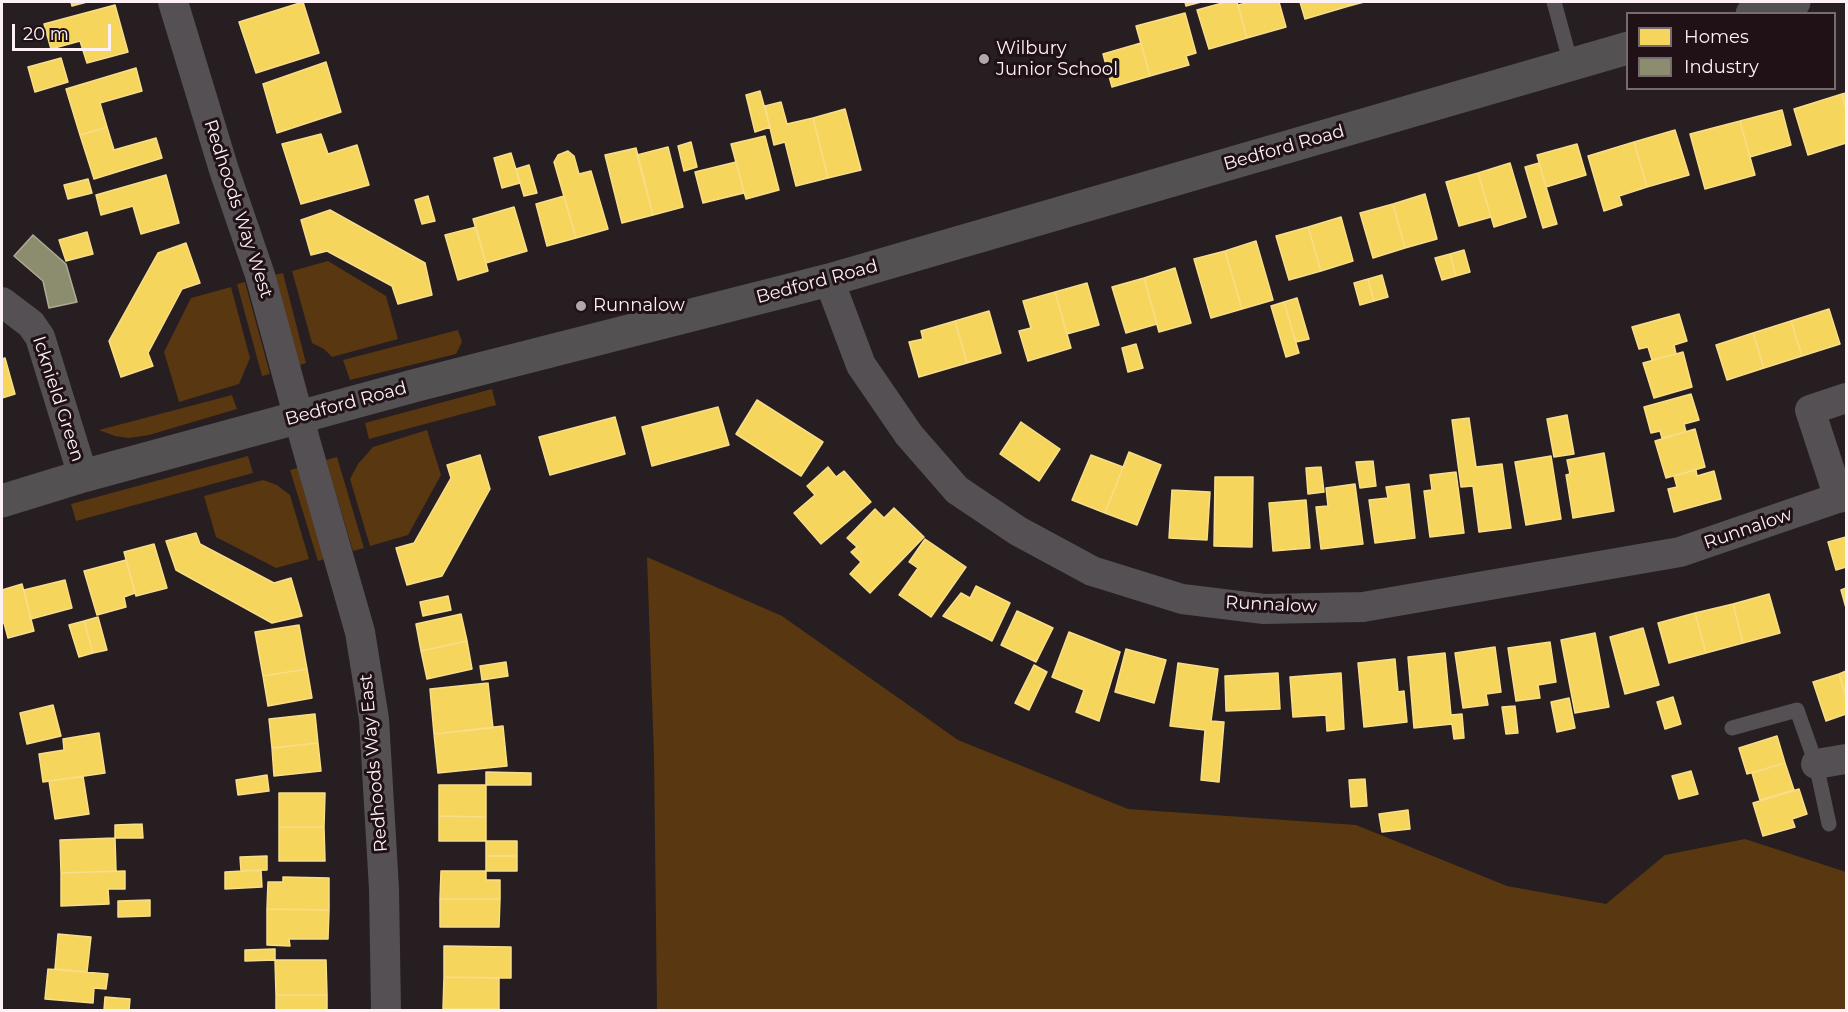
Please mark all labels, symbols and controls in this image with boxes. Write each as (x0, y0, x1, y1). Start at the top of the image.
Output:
scale bar (15, 12, 114, 50)
legend (1626, 12, 1836, 90)
text: 20 m (23, 23, 69, 45)
text: Homes (1684, 26, 1749, 48)
place label: Wilbury Junior School (996, 38, 1118, 80)
marker: Wilbury Junior School (977, 52, 991, 66)
text: Industry (1684, 56, 1759, 78)
street label: Redhoods Way West (199, 117, 277, 301)
street label: Bedford Road (1221, 120, 1347, 176)
street label: Bedford Road (754, 255, 880, 309)
place label: Runnalow (593, 295, 685, 317)
marker: Runnalow (574, 299, 588, 313)
street label: Icknield Green (28, 334, 88, 464)
street label: Bedford Road (283, 377, 409, 431)
street label: Runnalow (1701, 504, 1795, 554)
street label: Runnalow (1225, 592, 1317, 618)
street label: Redhoods Way East (355, 673, 393, 853)

